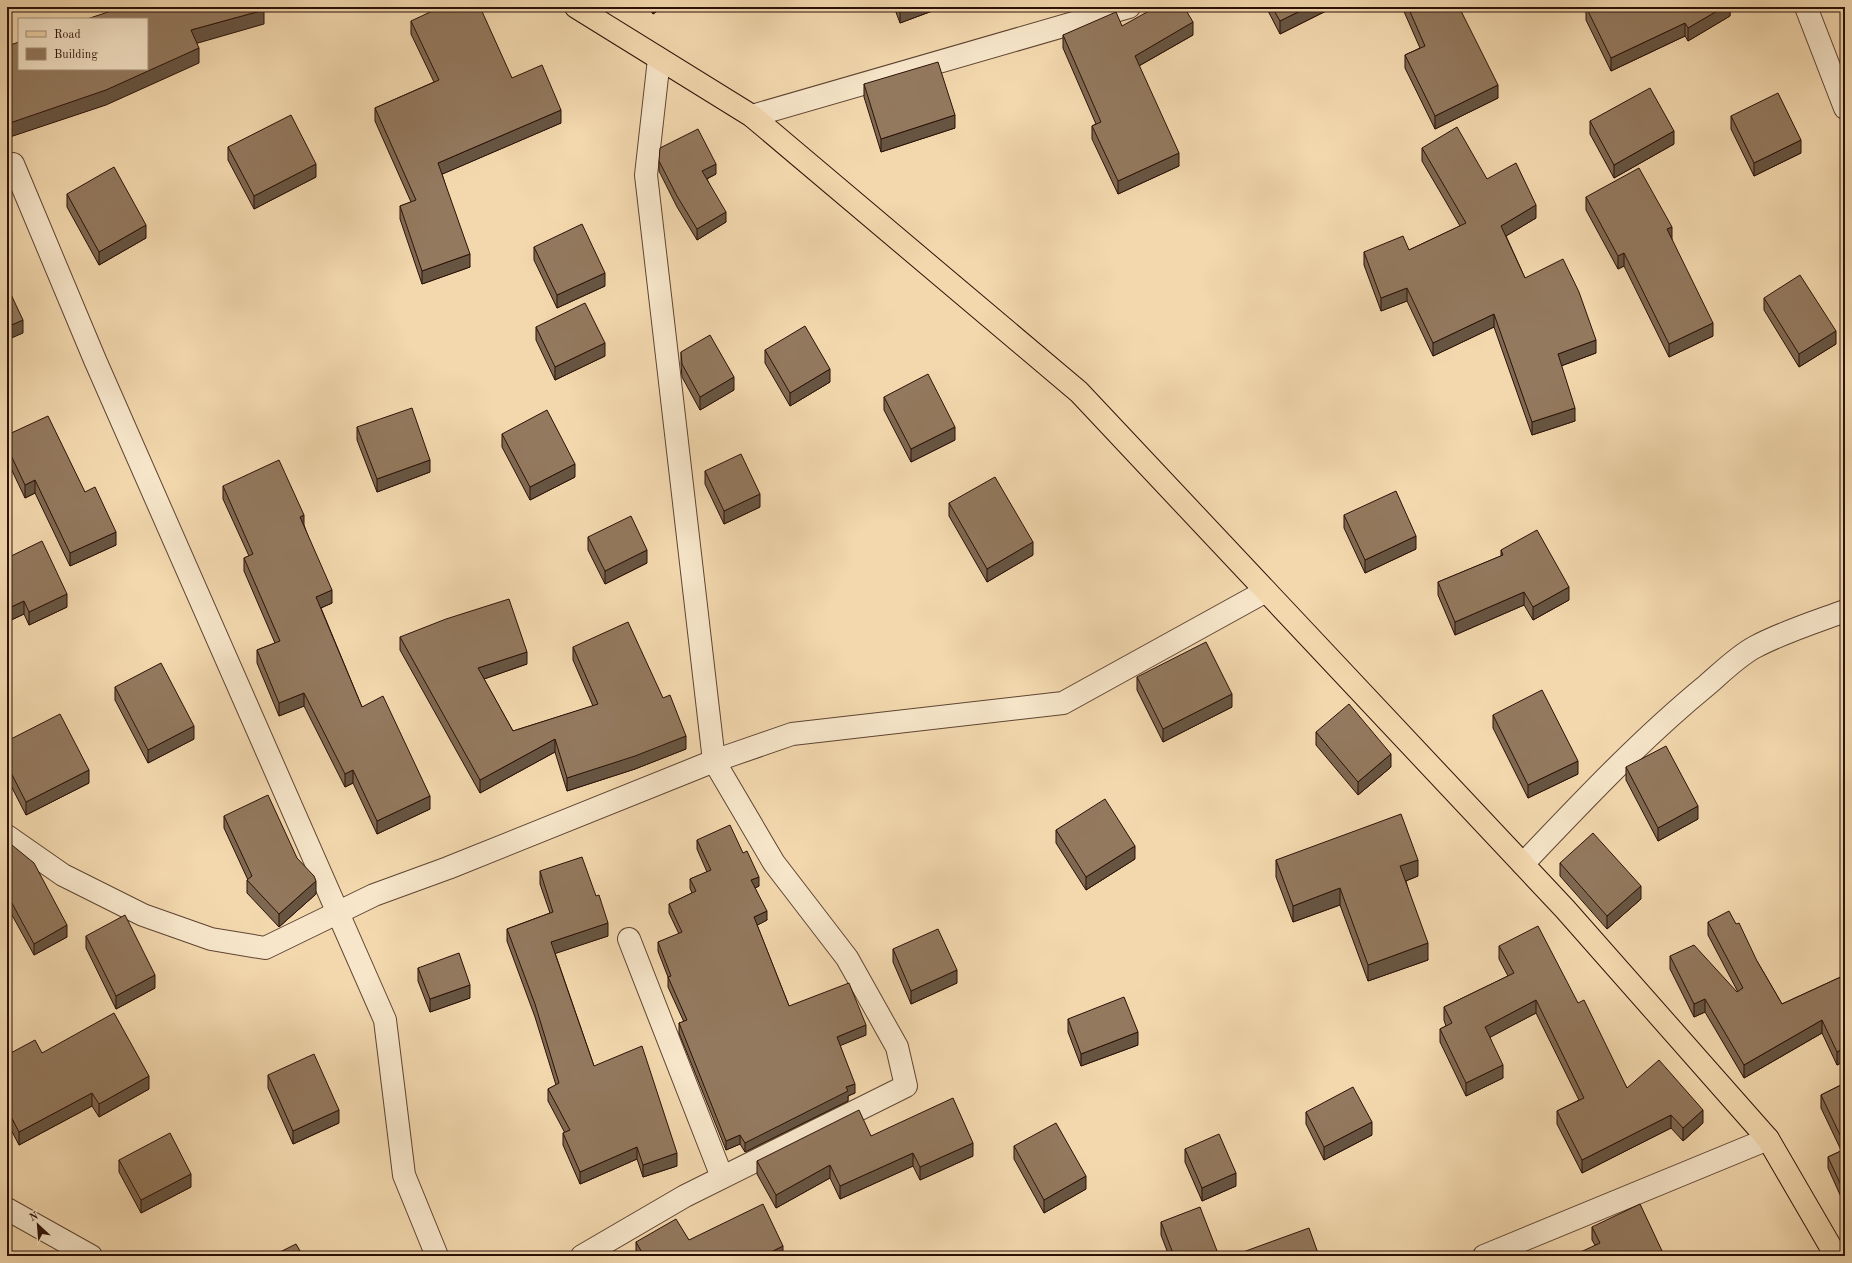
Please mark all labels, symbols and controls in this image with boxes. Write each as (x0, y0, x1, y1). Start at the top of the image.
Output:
legend (18, 18, 148, 70)
text: Road (54, 29, 81, 41)
text: Building (54, 49, 98, 61)
north arrow (18, 1205, 58, 1245)
text: N (28, 1210, 41, 1224)

